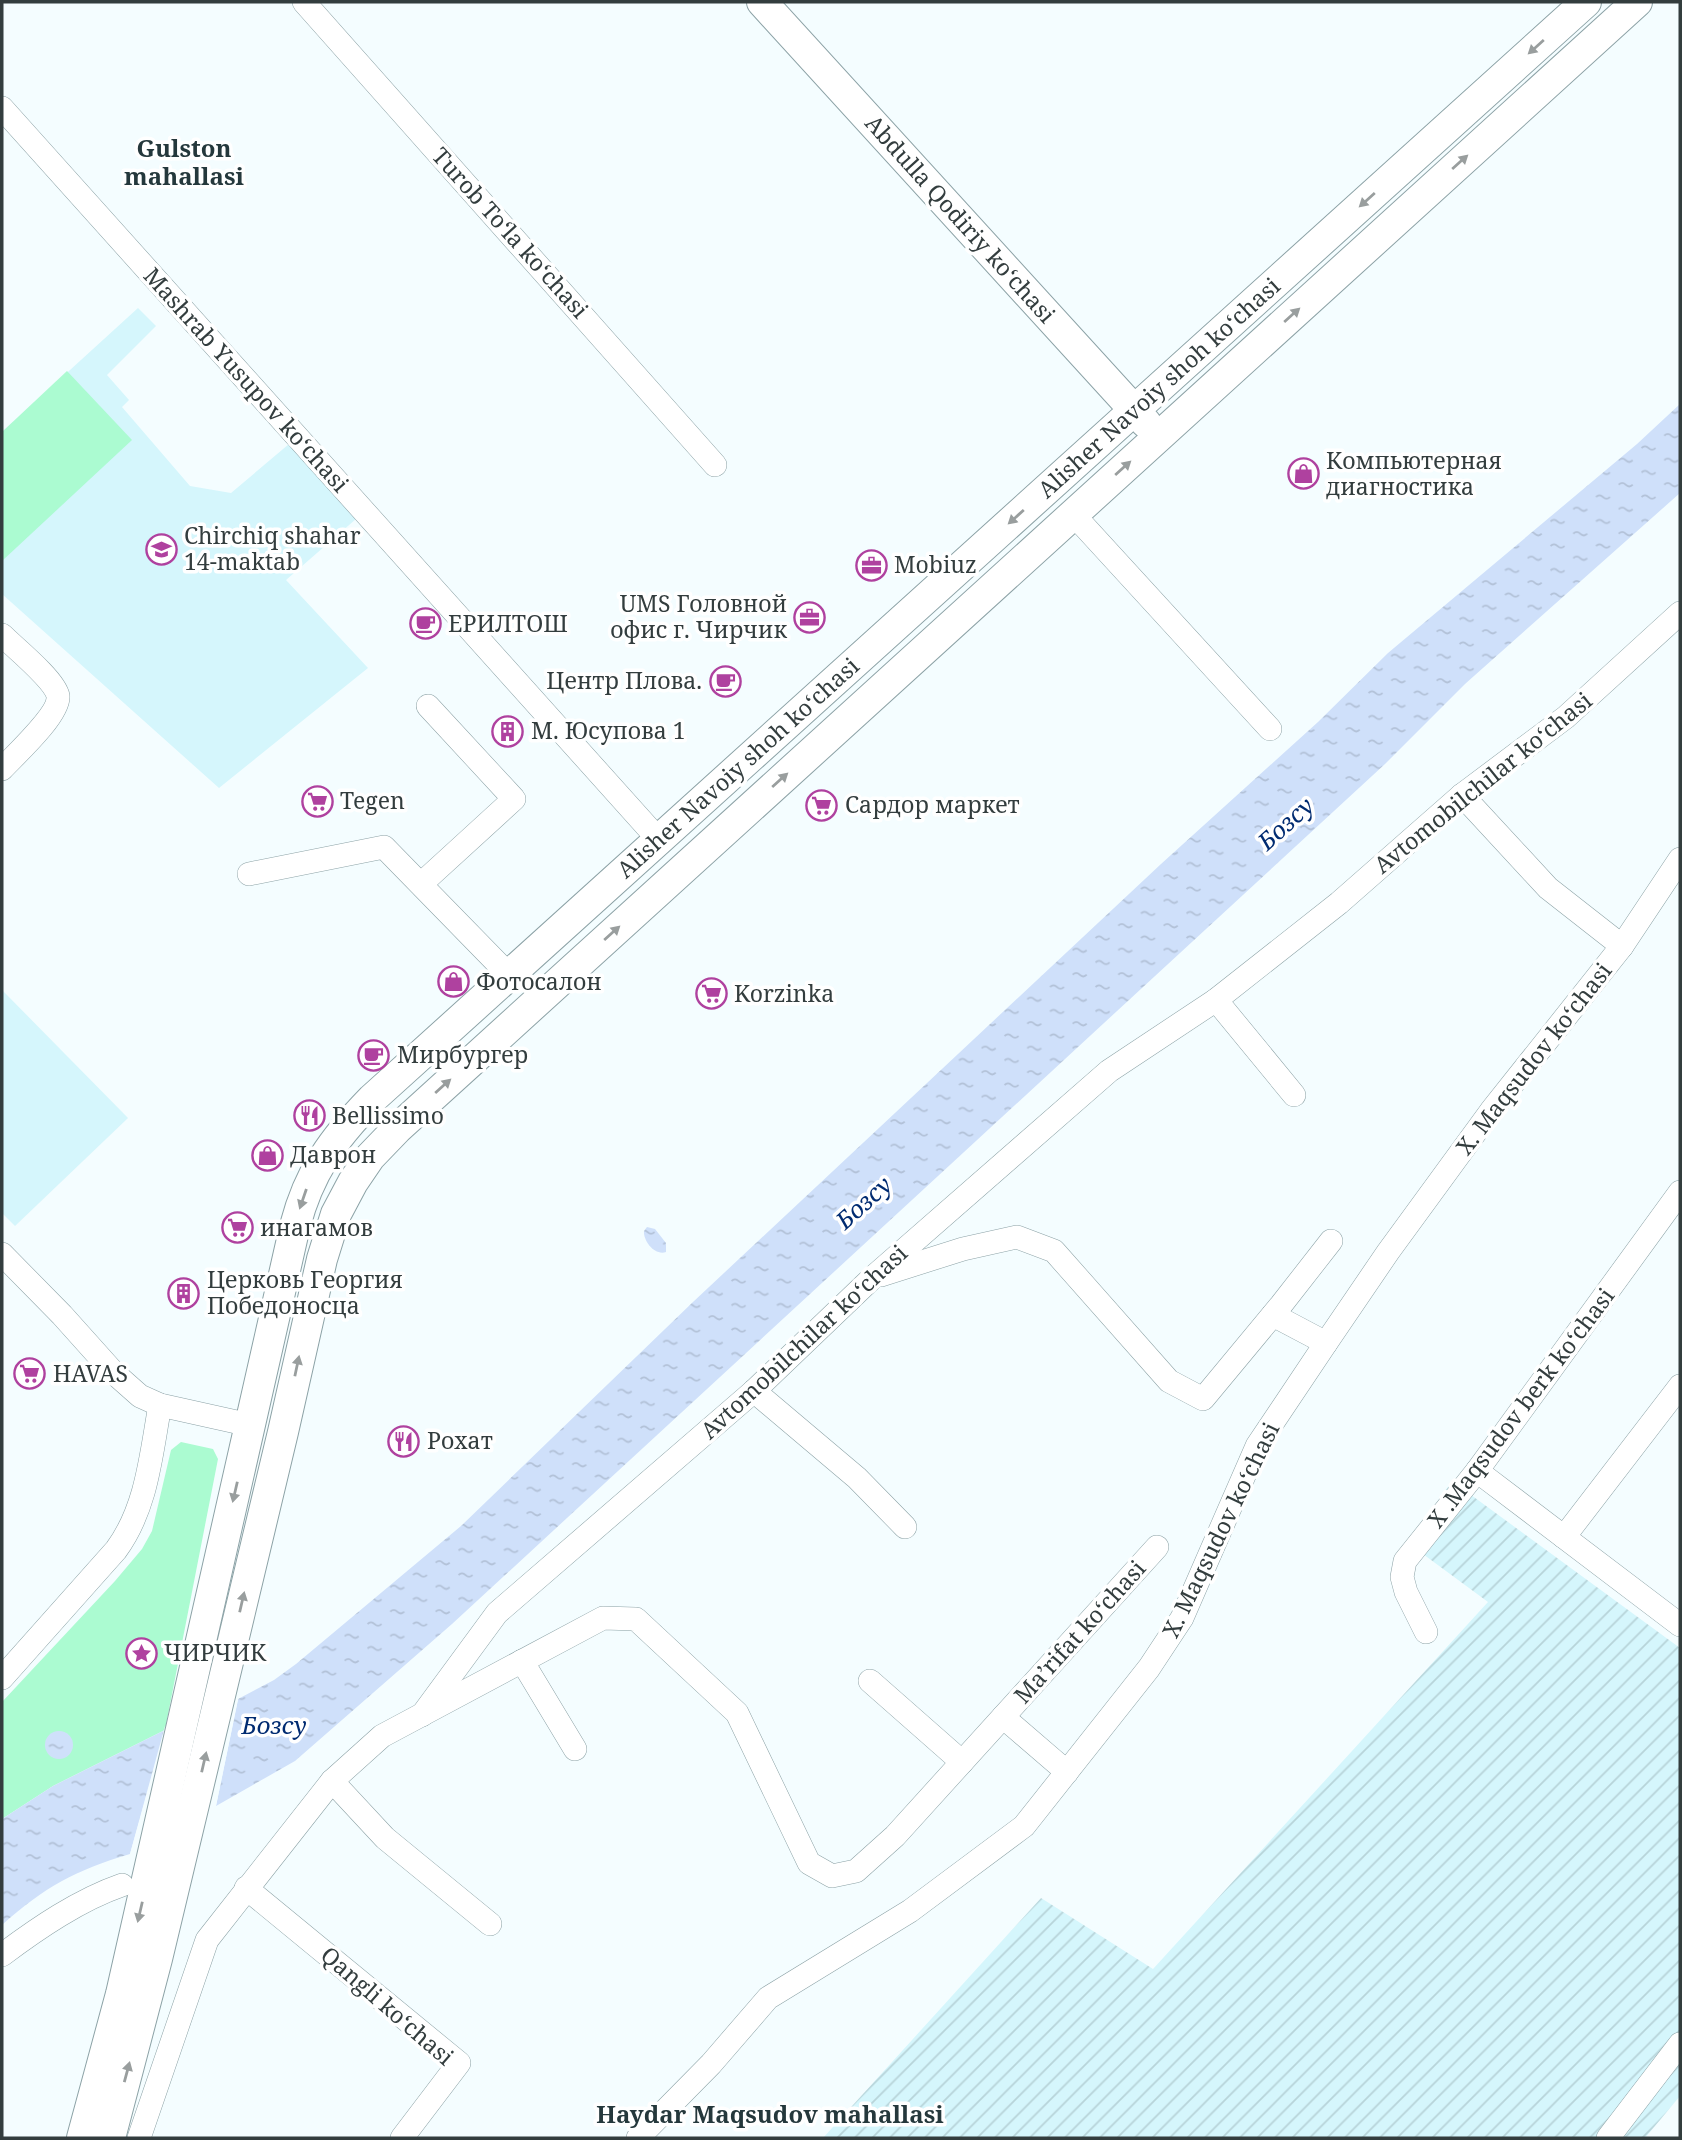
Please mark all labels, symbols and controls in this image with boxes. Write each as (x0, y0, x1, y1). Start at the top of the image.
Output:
one-way arrow (1527, 39, 1544, 55)
street label: Abdulla Qodiriy ko‘chasi (859, 107, 1063, 330)
district label: Gulston mahallasi (124, 131, 244, 192)
street label: Turob To‘la ko‘chasi (425, 140, 597, 325)
one-way arrow (1451, 154, 1469, 170)
one-way arrow (1358, 192, 1376, 208)
street label: Mashrab Yusupov ko‘chasi (137, 260, 357, 499)
street label: Alisher Navoiy shoh koʻchasi (1030, 269, 1287, 505)
one-way arrow (1283, 307, 1301, 323)
place label: Компьютерная диагностика (1326, 444, 1502, 502)
shop icon: Компьютерная диагностика (1286, 457, 1320, 491)
one-way arrow (1114, 460, 1132, 476)
one-way arrow (1007, 509, 1025, 525)
place label: Chirchiq shahar 14-maktab (184, 519, 361, 577)
school or university icon: Chirchiq shahar 14-maktab (144, 532, 178, 566)
office icon: Mobiuz (854, 548, 888, 582)
place label: Mobiuz (894, 548, 977, 580)
place label: UMS Головной офис г. Чирчик (610, 587, 787, 645)
office icon: UMS Головной офис г. Чирчик (793, 600, 827, 634)
cafe icon: ЕРИЛТОШ (408, 607, 442, 641)
place label: ЕРИЛТОШ (448, 607, 568, 639)
street label: Alisher Navoiy shoh koʻchasi (609, 649, 866, 885)
place label: Центр Плова. (546, 664, 702, 696)
cafe icon: Центр Плова. (708, 664, 742, 698)
street label: Avtomobilchilar ko‘chasi (1367, 684, 1599, 880)
building icon: М. Юсупова 1 (491, 714, 525, 748)
place label: М. Юсупова 1 (531, 714, 686, 746)
one-way arrow (771, 772, 789, 788)
supermarket icon: Tegen (300, 784, 334, 818)
place label: Tegen (340, 784, 405, 816)
supermarket icon: Сардор маркет (805, 788, 839, 822)
place label: Сардор маркет (845, 788, 1020, 820)
water label: Бозсу (1249, 789, 1320, 858)
one-way arrow (603, 925, 621, 941)
street label: X. Maqsudov ko‘chasi (1448, 955, 1619, 1161)
shop icon: Фотосалон (436, 965, 470, 999)
place label: Фотосалон (476, 965, 602, 997)
supermarket icon: Korzinka (694, 977, 728, 1011)
place label: Korzinka (734, 977, 834, 1009)
cafe icon: Мирбургер (357, 1038, 391, 1072)
place label: Мирбургер (397, 1038, 528, 1070)
one-way arrow (435, 1079, 452, 1094)
restaurant icon: Bellissimo (292, 1099, 326, 1133)
place label: Bellissimo (332, 1099, 444, 1131)
shop icon: Даврон (250, 1138, 284, 1172)
place label: Даврон (290, 1138, 376, 1170)
water label: Бозсу (827, 1168, 898, 1237)
one-way arrow (297, 1188, 308, 1209)
supermarket icon: инагамов (220, 1211, 254, 1245)
place label: инагамов (260, 1211, 373, 1243)
street label: Avtomobilchilar ko‘chasi (693, 1236, 914, 1446)
place label: Церковь Георгия Победоносца (207, 1263, 403, 1321)
building icon: Церковь Георгия Победоносца (167, 1276, 201, 1310)
street label: X .Maqsudov berk ko‘chasi (1419, 1280, 1621, 1534)
one-way arrow (292, 1355, 303, 1377)
supermarket icon: HAVAS (13, 1357, 47, 1391)
place label: HAVAS (53, 1357, 128, 1389)
street label: X. Maqsudov ko‘chasi (1154, 1416, 1286, 1643)
restaurant icon: Рохат (387, 1424, 421, 1458)
place label: Рохат (427, 1424, 493, 1456)
one-way arrow (229, 1481, 240, 1503)
street label: Maʼrifat ko‘chasi (1006, 1552, 1153, 1710)
one-way arrow (237, 1591, 248, 1613)
place icon: ЧИРЧИК (124, 1636, 158, 1670)
place label: ЧИРЧИК (164, 1636, 267, 1668)
water label: Бозсу (241, 1708, 306, 1741)
one-way arrow (199, 1751, 210, 1773)
one-way arrow (134, 1901, 145, 1923)
street label: Qangli ko‘chasi (314, 1939, 461, 2072)
one-way arrow (123, 2061, 133, 2082)
district label: Haydar Maqsudov mahallasi (596, 2097, 944, 2130)

